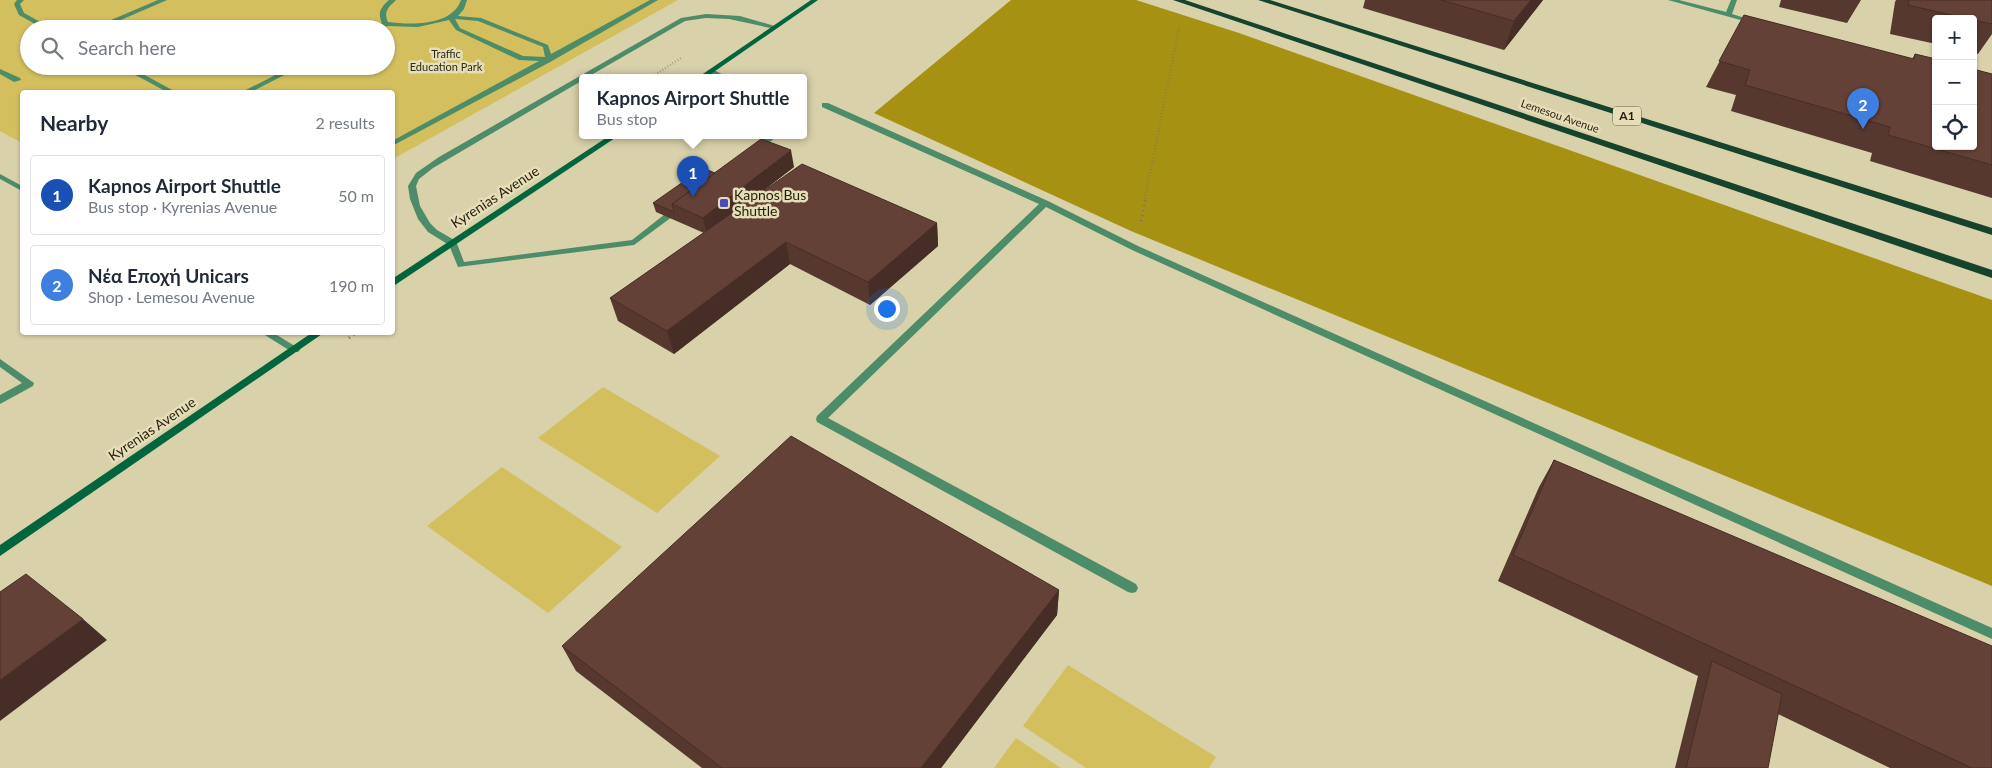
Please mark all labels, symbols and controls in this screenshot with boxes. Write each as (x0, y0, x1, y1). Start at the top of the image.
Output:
map controls (1932, 15, 1977, 150)
button: + (1932, 15, 1977, 60)
search box (20, 20, 395, 75)
icon: search (38, 34, 66, 62)
text: Search here (78, 36, 176, 59)
park label: Traffic Education Park (410, 47, 483, 73)
button: − (1932, 60, 1977, 105)
popup (579, 74, 807, 139)
text: Kapnos Airport Shuttle (597, 86, 789, 109)
pin: 2 (1847, 88, 1879, 129)
street label: Lemesou Avenue (1519, 96, 1601, 135)
button: locate (1932, 105, 1977, 150)
road number: A1 (1613, 106, 1641, 125)
text: Bus stop (597, 109, 657, 128)
text: Nearby (40, 110, 108, 135)
text: 2 results (315, 113, 375, 132)
pin: 1 (677, 156, 709, 197)
street label: Kyrenias Avenue (447, 162, 542, 231)
text: Kapnos Airport Shuttle (88, 174, 281, 197)
text: 1 (52, 186, 62, 205)
text: 50 m (338, 186, 374, 205)
place label: Kapnos Bus Shuttle (734, 186, 806, 219)
text: Bus stop · Kyrenias Avenue (88, 197, 277, 216)
marker: Kapnos Bus Shuttle (718, 197, 730, 209)
text: Νέα Εποχή Unicars (88, 264, 249, 287)
text: 2 (52, 276, 62, 295)
text: 190 m (329, 276, 374, 295)
text: Shop · Lemesou Avenue (88, 287, 255, 306)
your location (874, 296, 900, 322)
street label: Kyrenias Avenue (105, 393, 199, 464)

